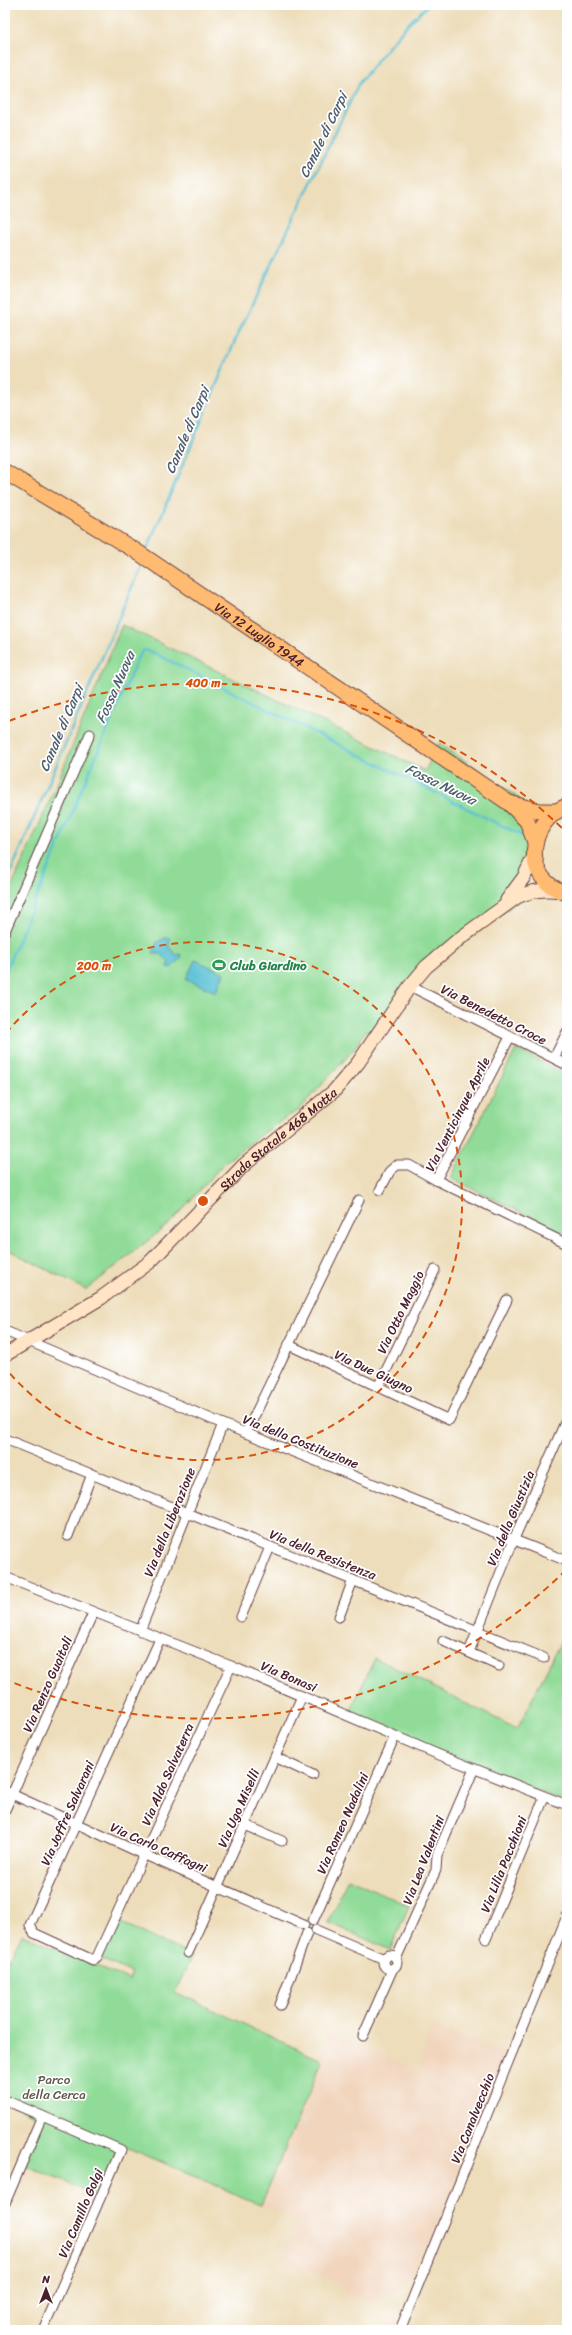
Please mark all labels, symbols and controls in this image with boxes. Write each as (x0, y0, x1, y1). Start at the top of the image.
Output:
water label: Canale di Carpi (292, 85, 356, 182)
water label: Canale di Carpi (158, 380, 218, 478)
street label: Via 12 Luglio 1944 (210, 596, 309, 674)
water label: Fossa Nuova (89, 645, 143, 727)
text: 400 m (184, 672, 221, 694)
water label: Canale di Carpi (32, 678, 92, 776)
water label: Fossa Nuova (401, 756, 482, 813)
place label: Club Giardino (229, 954, 307, 977)
text: 200 m (76, 955, 112, 977)
sports icon: Club Giardino (211, 957, 227, 973)
street label: Via Benedetto Croce (437, 978, 551, 1051)
street label: Via Venticinque Aprile (419, 1053, 496, 1176)
street label: Strada Statale 468 Motta (213, 1082, 343, 1197)
centre of rings (196, 1194, 210, 1208)
street label: Via Otto Maggio (370, 1266, 431, 1358)
street label: Via Due Giugno (330, 1343, 417, 1400)
street label: Via della Costituzione (239, 1408, 363, 1475)
street label: Via della Liberazione (137, 1464, 202, 1580)
street label: Via della Giustizia (480, 1466, 541, 1570)
street label: Via della Resistenza (266, 1523, 380, 1587)
street label: Via Renzo Guaitoli (16, 1632, 79, 1736)
street label: Via Bonasi (257, 1654, 321, 1699)
street label: Via Aldo Salvaterra (135, 1719, 201, 1829)
street label: Via Joffre Salvarani (34, 1757, 101, 1869)
street label: Via Ugo Miselli (211, 1765, 266, 1851)
street label: Via Romeo Nadalini (310, 1768, 375, 1878)
street label: Via Lea Valentini (396, 1812, 451, 1908)
street label: Via Lilia Pacchioni (474, 1812, 533, 1916)
street label: Via Carlo Caffagni (106, 1816, 212, 1879)
park label: Parco della Cerca (22, 2068, 86, 2106)
street label: Via Canalvecchio (444, 2069, 501, 2167)
street label: Via Camillo Golgi (51, 2165, 110, 2262)
north arrow (26, 2269, 66, 2309)
text: N (41, 2270, 50, 2289)

